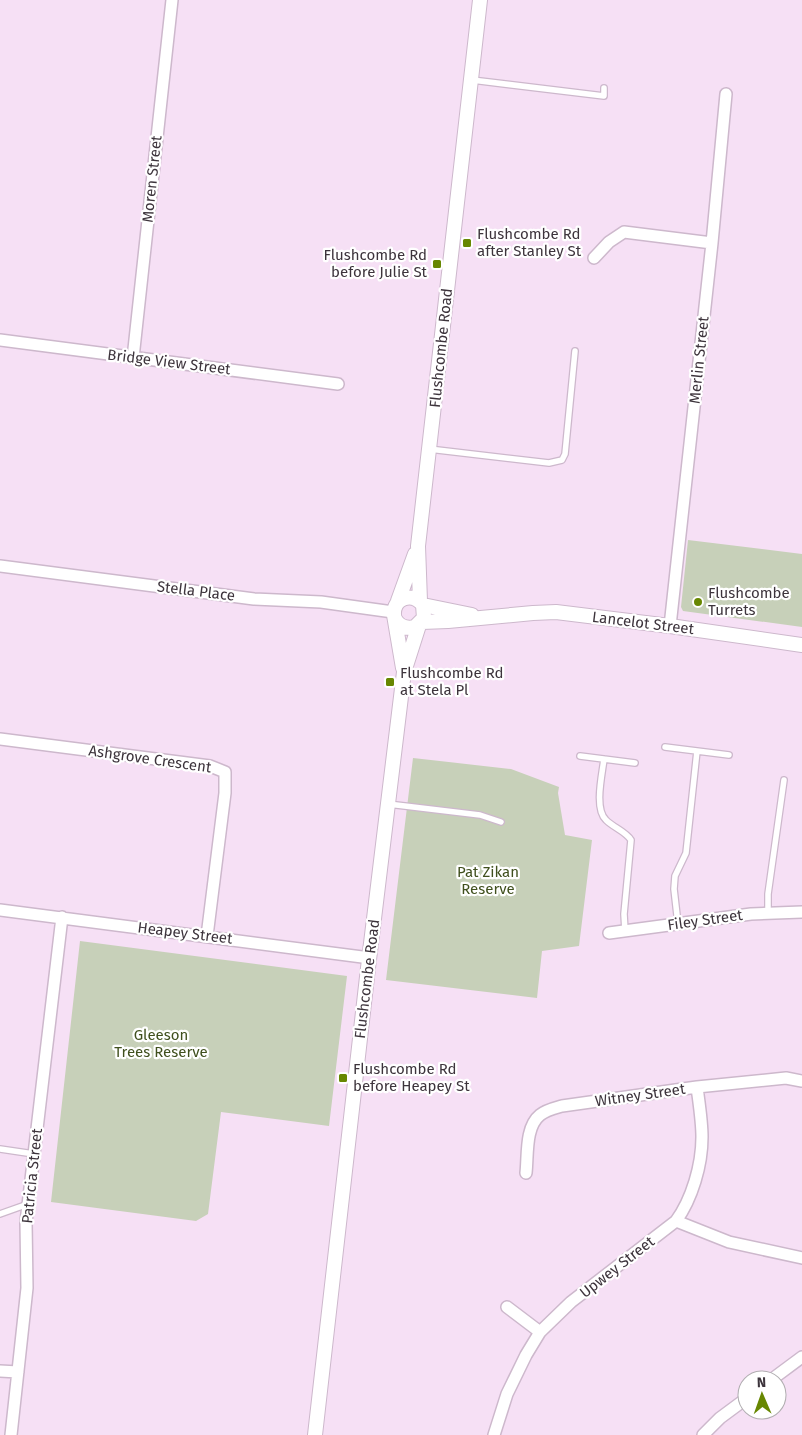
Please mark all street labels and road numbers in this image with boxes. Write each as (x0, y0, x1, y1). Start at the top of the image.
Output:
street label: Moren Street (138, 134, 166, 223)
street label: Flushcombe Road (426, 287, 456, 409)
street label: Merlin Street (685, 315, 713, 405)
street label: Bridge View Street (106, 346, 232, 379)
street label: Stella Place (156, 577, 236, 605)
street label: Lancelot Street (591, 608, 696, 638)
street label: Ashgrove Crescent (88, 741, 213, 777)
street label: Filey Street (666, 906, 744, 934)
street label: Heapey Street (137, 918, 234, 948)
street label: Flushcombe Road (351, 918, 383, 1040)
street label: Witney Street (594, 1080, 687, 1110)
street label: Patricia Street (18, 1127, 46, 1225)
street label: Upwey Street (576, 1232, 658, 1302)

